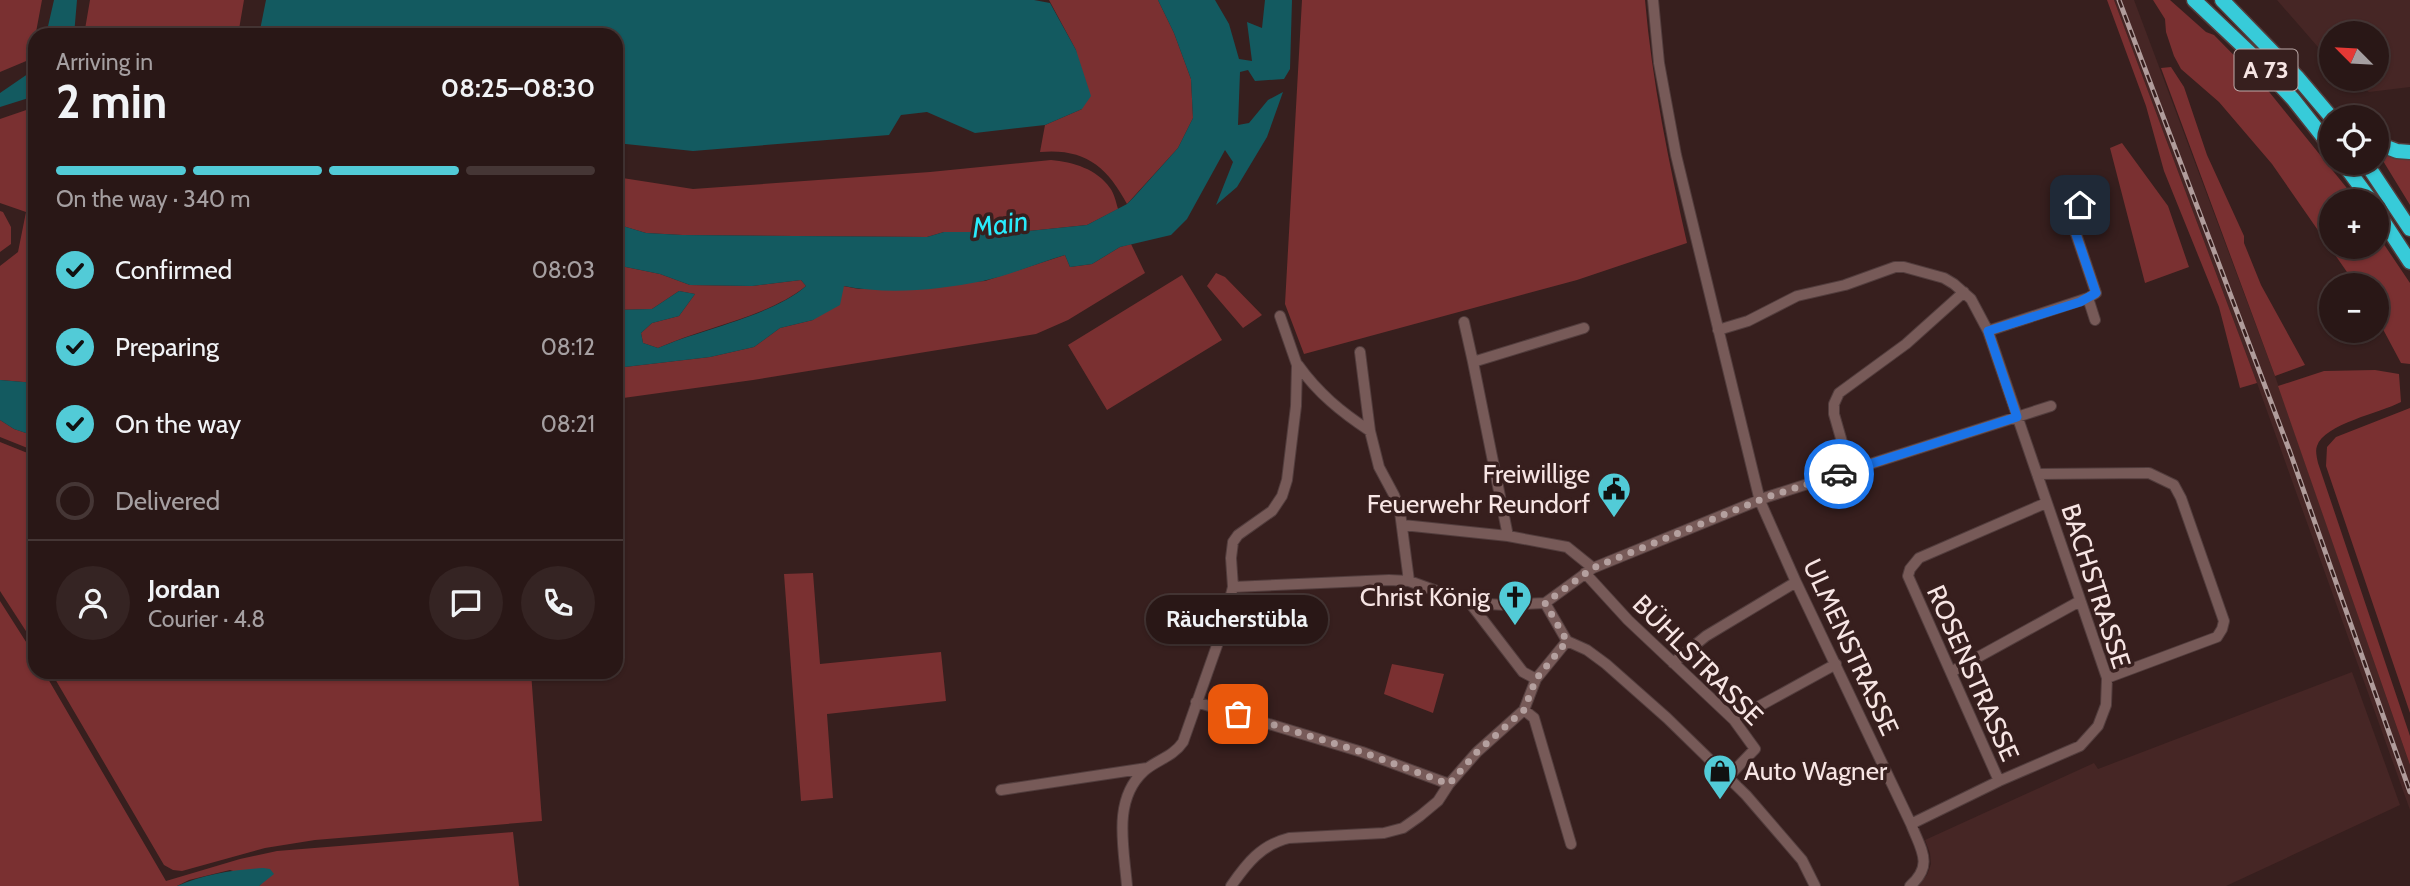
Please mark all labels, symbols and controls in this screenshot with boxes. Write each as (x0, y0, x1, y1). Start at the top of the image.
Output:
north arrow (2319, 21, 2389, 91)
map controls (2319, 21, 2389, 343)
text: Arriving in (56, 48, 153, 76)
road number: A 73 (2234, 50, 2298, 90)
text: 08:25–08:30 (441, 72, 595, 104)
text: 2 min (56, 74, 167, 130)
button: locate (2319, 105, 2389, 175)
pin (2050, 175, 2110, 235)
text: On the way · 340 m (56, 185, 251, 213)
icon: home (2061, 186, 2099, 224)
button: + (2319, 189, 2389, 259)
water label: Main (969, 203, 1030, 245)
icon: check (56, 251, 94, 289)
text: Confirmed (115, 254, 232, 286)
text: 08:03 (532, 256, 595, 284)
button: − (2319, 273, 2389, 343)
icon: check (56, 328, 94, 366)
text: Preparing (115, 331, 219, 363)
text: 08:12 (541, 333, 595, 361)
icon: check (56, 405, 94, 443)
text: On the way (115, 408, 241, 440)
text: 08:21 (541, 410, 595, 438)
courier (1804, 439, 1874, 509)
icon: car (1820, 455, 1858, 493)
place label: Freiwillige Feuerwehr Reundorf (1367, 458, 1590, 520)
public building icon: Freiwillige Feuerwehr Reundorf (1595, 470, 1633, 519)
text: Delivered (115, 485, 220, 517)
street label: BACHSTRASSE (2054, 500, 2138, 672)
street label: ULMENSTRASSE (1796, 554, 1906, 740)
button: person (56, 566, 130, 640)
button: chat (429, 566, 503, 640)
button: phone (521, 566, 595, 640)
text: Jordan (148, 573, 220, 605)
church icon: Christ König (1496, 578, 1534, 627)
street label: ROSENSTRASSE (1920, 580, 2026, 766)
place label: Christ König (1360, 581, 1491, 613)
street label: BÜHLSTRASSE (1626, 588, 1770, 732)
callout: Räucherstübla (1147, 595, 1329, 644)
text: Courier · 4.8 (148, 605, 265, 633)
text: Räucherstübla (1166, 605, 1308, 633)
pin (1208, 684, 1268, 744)
icon: bag (1219, 695, 1257, 733)
shop icon: Auto Wagner (1701, 752, 1739, 801)
place label: Auto Wagner (1744, 755, 1888, 787)

